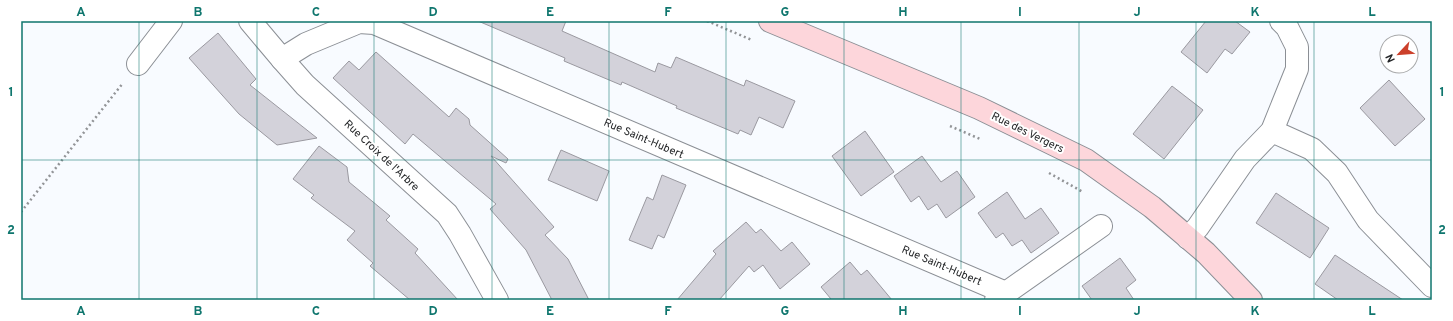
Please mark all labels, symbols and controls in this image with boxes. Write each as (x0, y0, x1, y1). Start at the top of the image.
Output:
text: A (76, 5, 86, 21)
text: B (194, 5, 203, 21)
text: C (312, 5, 320, 21)
text: D (428, 5, 438, 21)
text: E (546, 5, 554, 21)
text: F (664, 5, 672, 21)
text: G (781, 5, 790, 21)
text: H (898, 5, 908, 21)
text: I (1018, 5, 1022, 21)
text: J (1133, 5, 1141, 21)
text: K (1250, 5, 1260, 21)
text: L (1368, 5, 1376, 21)
north arrow (1379, 34, 1419, 74)
text: N (1383, 51, 1399, 65)
text: 1 (8, 85, 14, 101)
text: 1 (1439, 85, 1445, 101)
street label: Rue des Vergers (989, 109, 1066, 156)
street label: Rue Saint-Hubert (601, 116, 686, 162)
street label: Rue Croix de l'Arbre (341, 117, 422, 194)
text: 2 (7, 223, 15, 239)
text: 2 (1438, 223, 1446, 239)
street label: Rue Saint-Hubert (899, 243, 984, 289)
text: A (76, 304, 86, 320)
text: B (194, 304, 203, 320)
text: C (312, 304, 320, 320)
text: D (428, 304, 438, 320)
text: E (546, 304, 554, 320)
text: F (664, 304, 672, 320)
text: G (781, 304, 790, 320)
text: H (898, 304, 908, 320)
text: I (1018, 304, 1022, 320)
text: J (1133, 304, 1141, 320)
text: K (1250, 304, 1260, 320)
text: L (1368, 304, 1376, 320)

